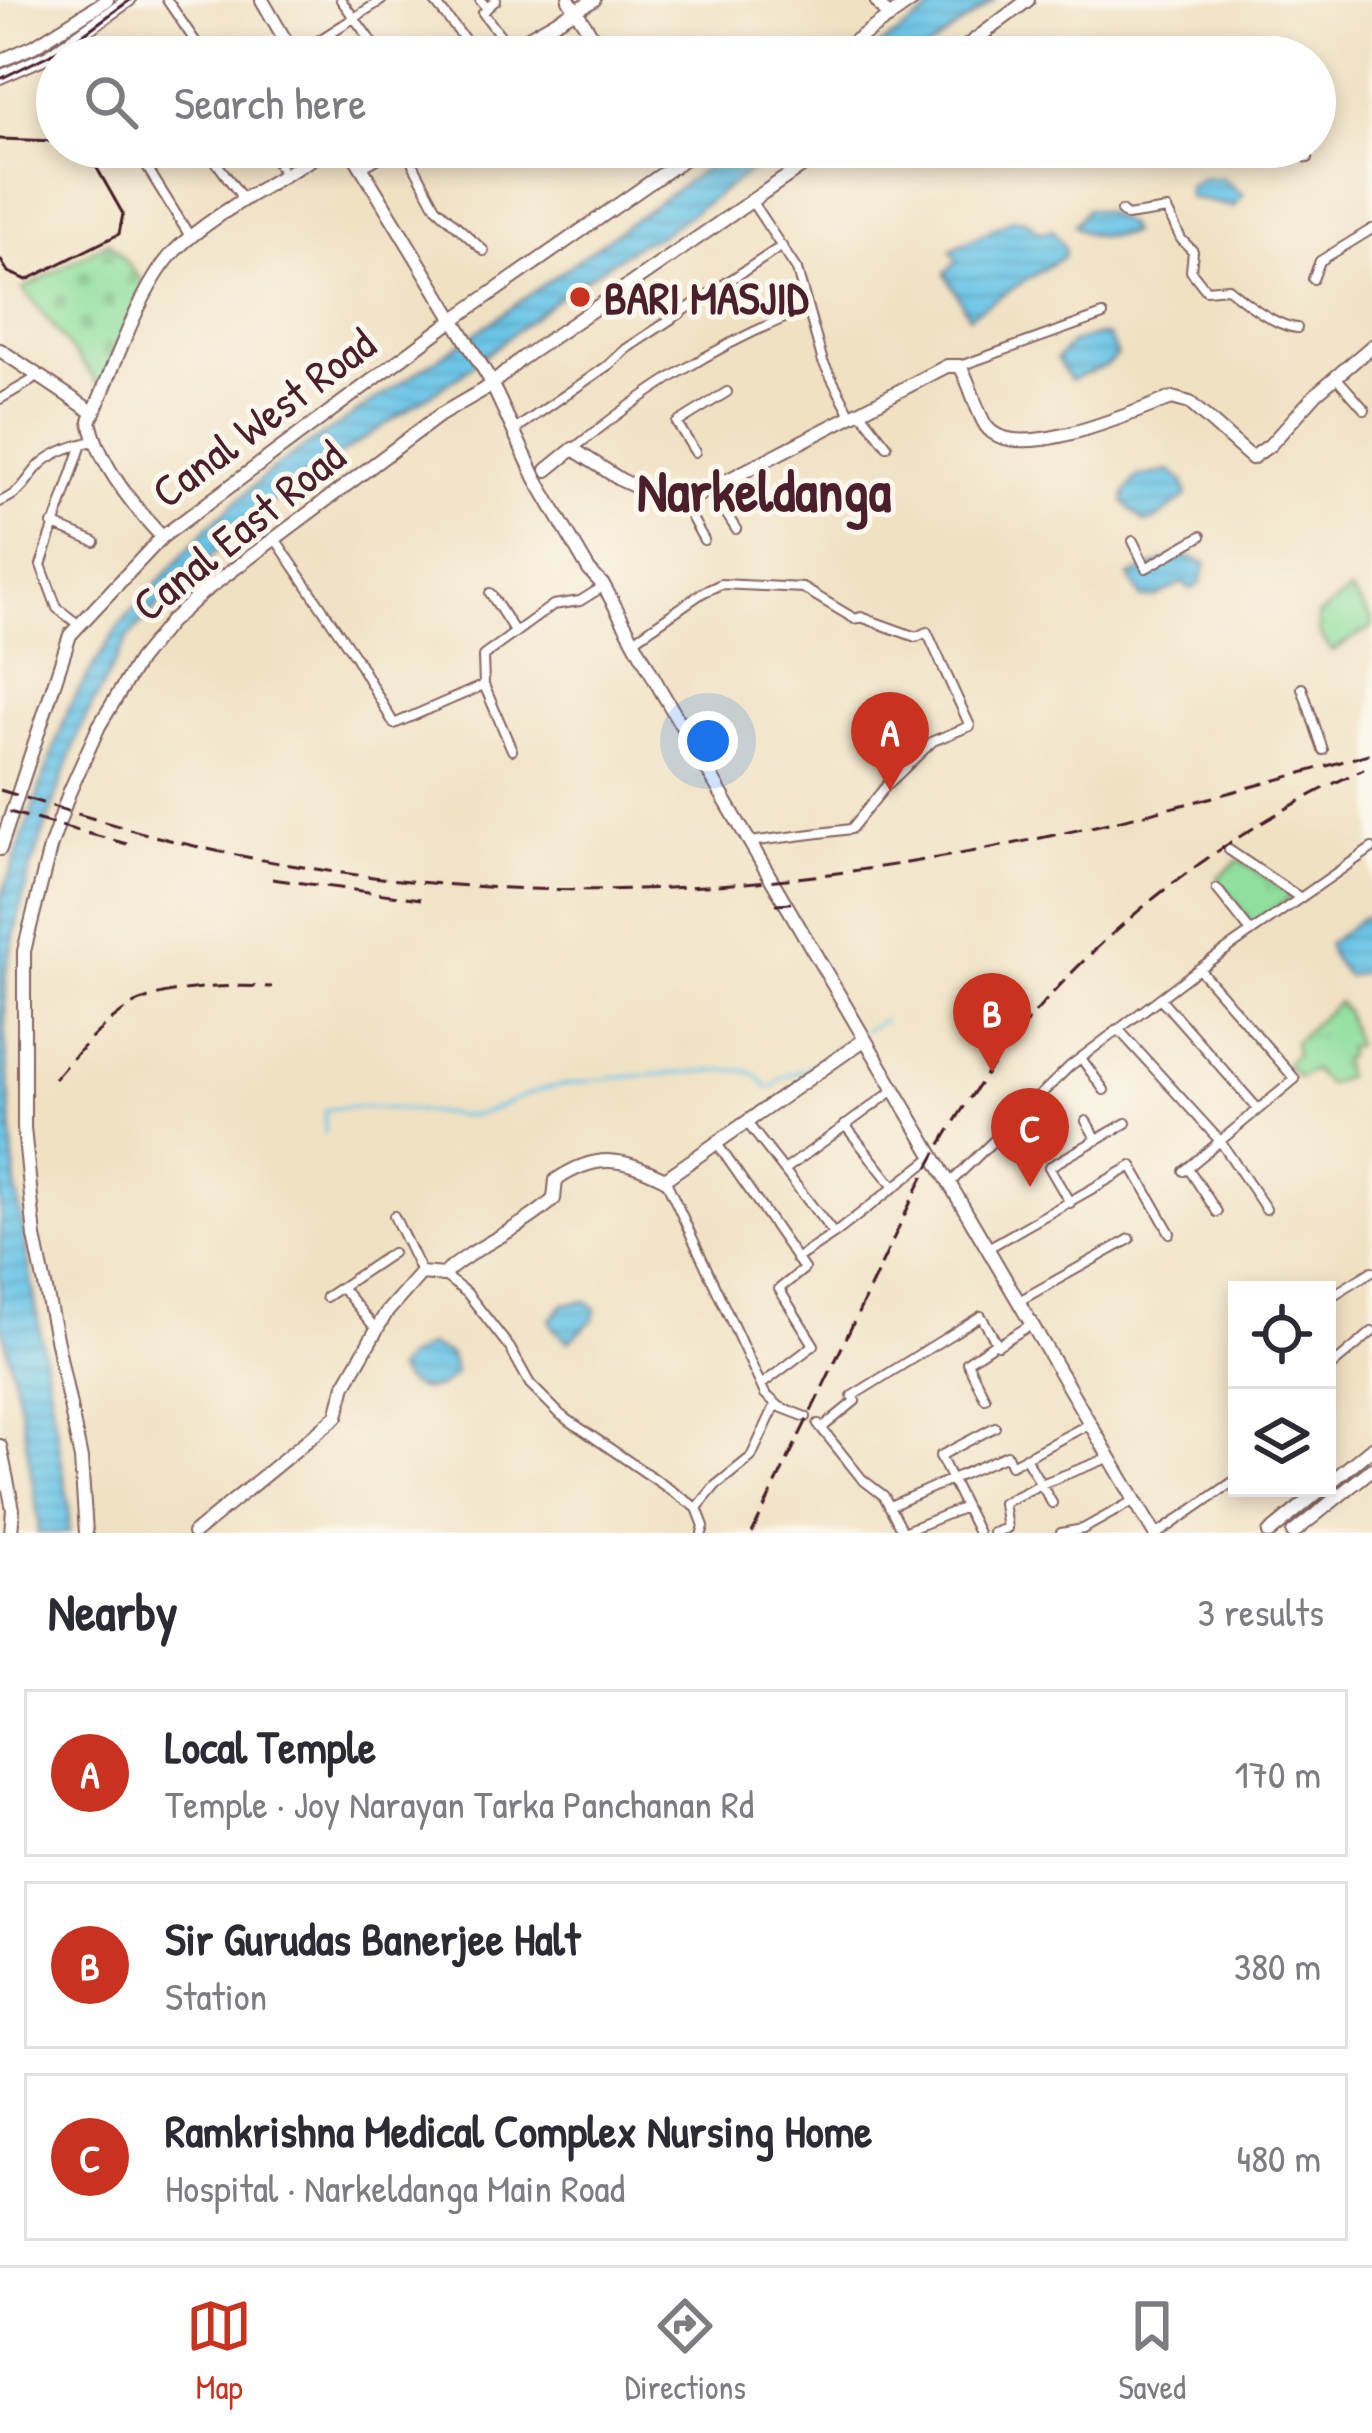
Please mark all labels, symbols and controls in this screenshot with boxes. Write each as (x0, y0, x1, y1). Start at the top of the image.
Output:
search box (36, 36, 1336, 168)
icon: search (78, 69, 144, 135)
text: Search here (174, 72, 366, 133)
place label: BARI MASJID (604, 267, 809, 328)
marker: BARI MASJID (567, 284, 593, 310)
street label: Canal West Road (139, 313, 387, 521)
street label: Canal East Road (119, 425, 357, 635)
district label: Narkeldanga (637, 452, 892, 530)
pin: A (851, 692, 929, 791)
your location (678, 711, 738, 771)
pin: B (953, 973, 1031, 1072)
pin: C (991, 1088, 1069, 1187)
map controls (1228, 1281, 1336, 1497)
button: locate (1228, 1281, 1336, 1389)
button: layers (1228, 1389, 1336, 1497)
text: Nearby (48, 1577, 178, 1646)
text: 3 results (1198, 1585, 1324, 1638)
text: Local Temple (165, 1716, 376, 1777)
text: A (80, 1747, 100, 1800)
text: 170 m (1235, 1747, 1321, 1800)
text: Temple · Joy Narayan Tarka Panchanan Rd (165, 1777, 754, 1830)
text: Sir Gurudas Banerjee Halt (165, 1908, 580, 1969)
text: B (80, 1939, 100, 1992)
text: 380 m (1234, 1939, 1321, 1992)
text: Station (165, 1969, 267, 2022)
text: Ramkrishna Medical Complex Nursing Home (165, 2100, 872, 2161)
text: C (79, 2131, 101, 2184)
text: 480 m (1237, 2131, 1321, 2184)
text: Hospital · Narkeldanga Main Road (165, 2161, 625, 2214)
tab: Map (186, 2293, 252, 2409)
tab: Directions (625, 2293, 746, 2409)
tab: Saved (1118, 2293, 1186, 2409)

